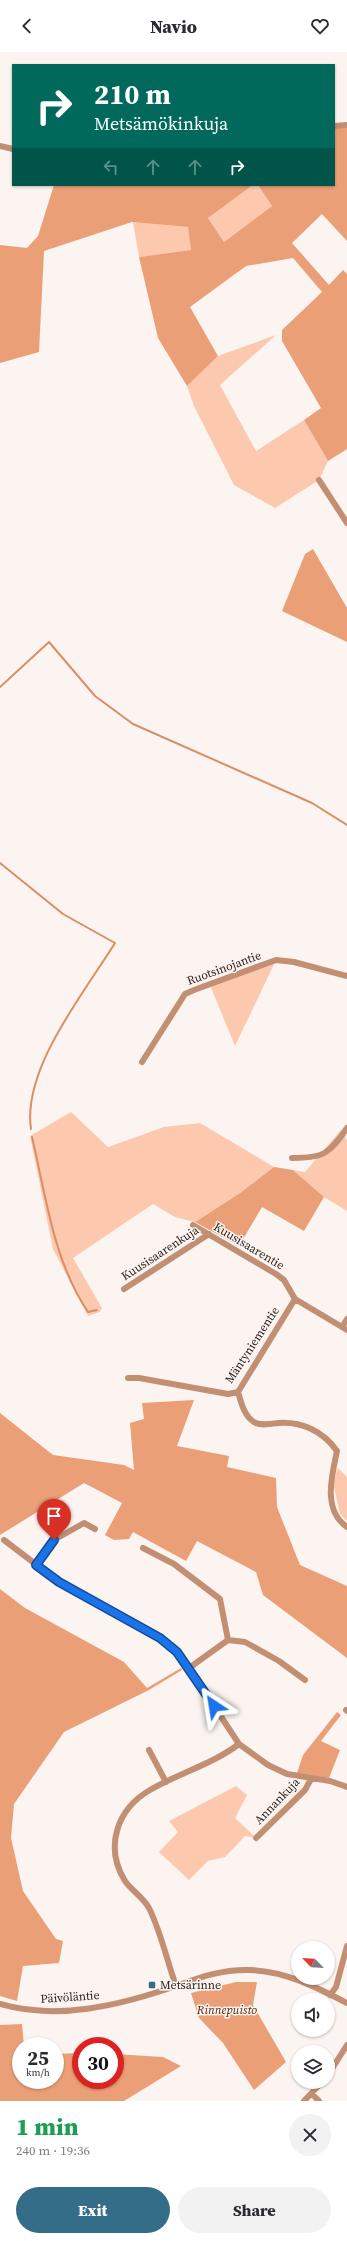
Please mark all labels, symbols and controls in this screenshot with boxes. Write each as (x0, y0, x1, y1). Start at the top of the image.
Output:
text: Navio (150, 14, 197, 39)
icon: back (16, 15, 38, 37)
icon: heart (309, 15, 331, 37)
text: 210 m (94, 75, 171, 113)
icon: right (28, 80, 80, 132)
text: Metsämökinkuja (94, 111, 228, 136)
icon: left (100, 156, 122, 178)
icon: ahead (142, 156, 164, 178)
icon: ahead (184, 156, 206, 178)
icon: right (226, 156, 248, 178)
street label: Ruotsinojantie (185, 947, 263, 989)
street label: Kuusisaarentie (211, 1219, 287, 1273)
street label: Kuusisaarenkuja (118, 1222, 202, 1284)
street label: Mäntyniementie (221, 1303, 283, 1387)
pin (37, 1499, 71, 1540)
icon: arrive (43, 1505, 65, 1527)
position arrow (193, 1685, 235, 1727)
street label: Annankuja (251, 1774, 304, 1828)
north arrow (291, 1941, 335, 1985)
map controls (291, 1941, 335, 2089)
place label: Metsärinne (160, 1977, 221, 1993)
marker: Metsärinne (147, 1980, 157, 1990)
street label: Päivöläntie (40, 1987, 100, 2007)
button: sound (291, 1993, 335, 2037)
park label: Rinnepuisto (196, 2002, 257, 2018)
speed limit sign: 30 (72, 2037, 124, 2089)
text: 25 (27, 2044, 49, 2072)
button: layers (291, 2045, 335, 2089)
text: km/h (26, 2066, 50, 2079)
text: 1 min (16, 2110, 79, 2143)
button: close (289, 2114, 331, 2156)
text: 240 m · 19:36 (16, 2142, 90, 2159)
button: Exit (16, 2187, 170, 2233)
button: Share (178, 2187, 331, 2233)

